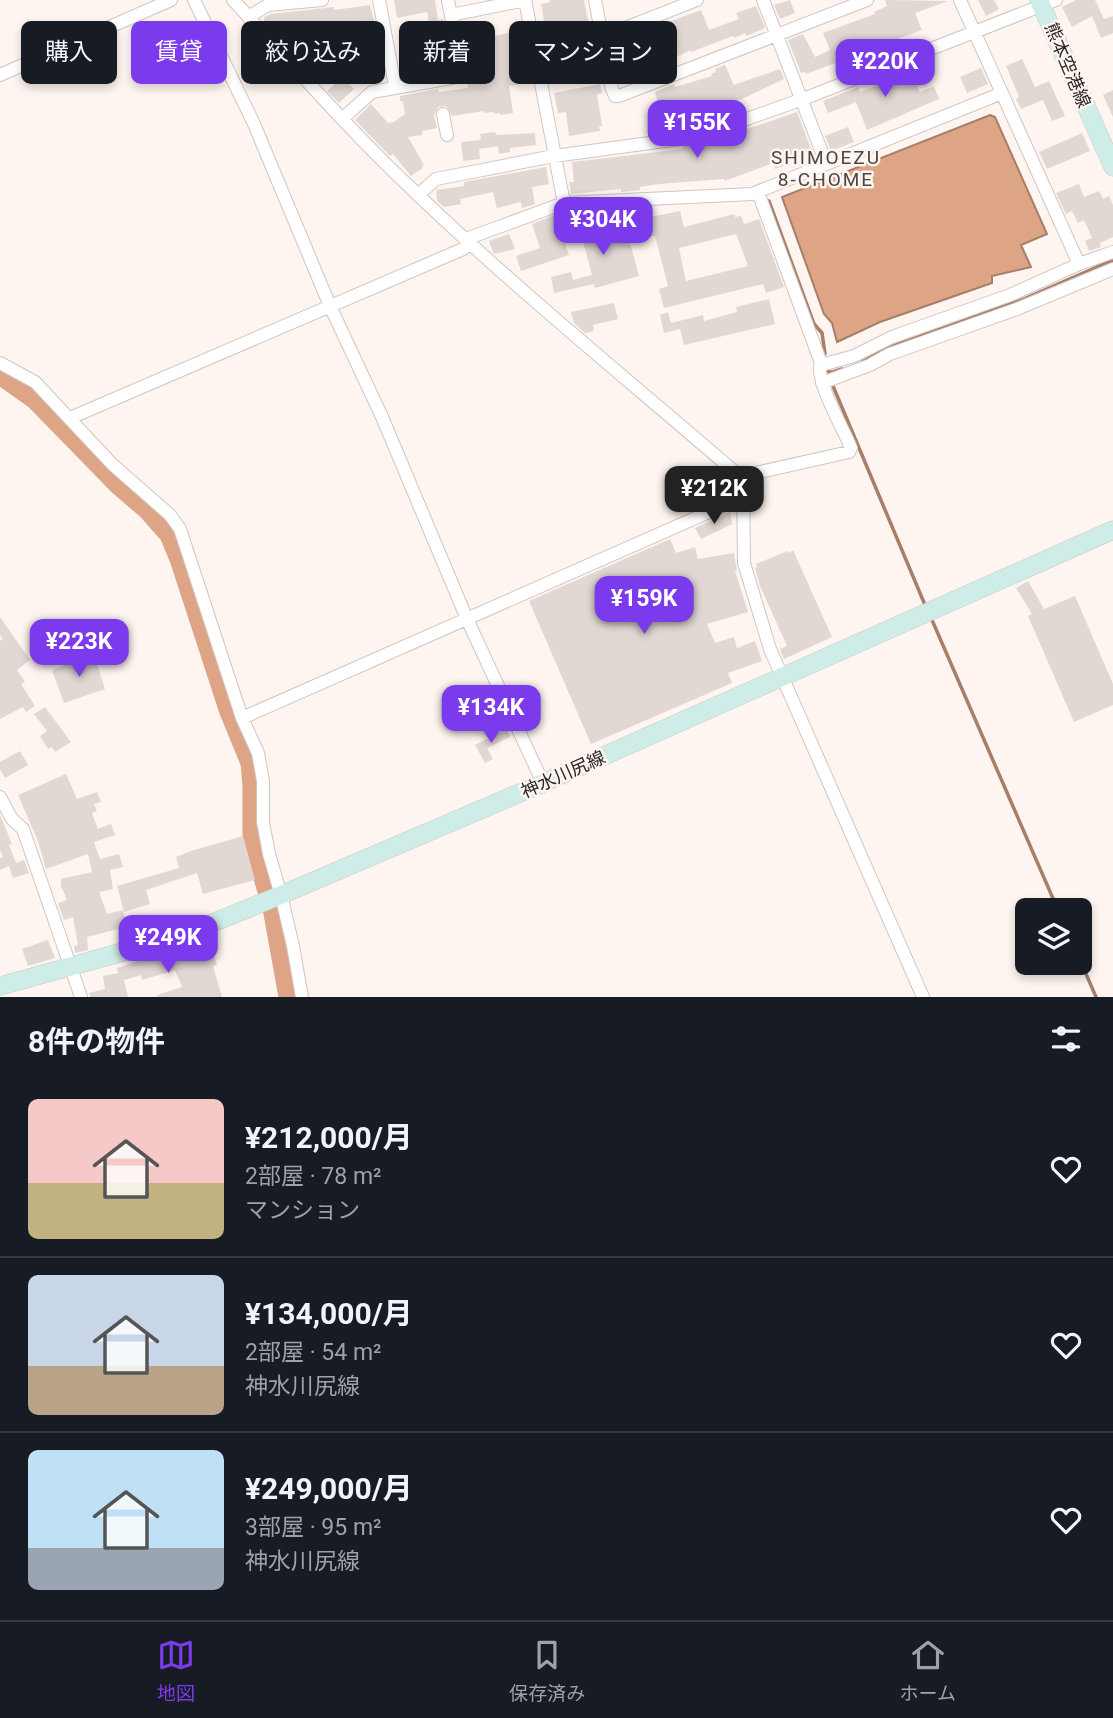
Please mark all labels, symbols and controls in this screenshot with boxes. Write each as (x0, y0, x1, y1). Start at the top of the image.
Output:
street label: 熊本空港線 (1041, 19, 1095, 111)
chip: 購入 (21, 21, 117, 84)
chip: 賃貸 (131, 21, 227, 84)
chip: 絞り込み (241, 21, 385, 84)
chip: 新着 (399, 21, 495, 84)
chip: マンション (509, 21, 677, 84)
pin: ¥220K (836, 40, 934, 99)
text: ¥220K (852, 48, 918, 75)
pin: ¥155K (648, 100, 746, 160)
text: ¥155K (664, 109, 730, 136)
district label: SHIMOEZU 8-CHOME (771, 146, 881, 191)
pin: ¥304K (554, 198, 652, 257)
text: ¥304K (570, 206, 636, 233)
pin: ¥212K (665, 466, 763, 526)
text: ¥212K (681, 475, 747, 502)
pin: ¥159K (595, 576, 693, 636)
text: ¥159K (611, 585, 677, 612)
pin: ¥223K (30, 620, 128, 679)
text: ¥223K (46, 628, 112, 655)
pin: ¥134K (442, 686, 540, 745)
text: ¥134K (458, 694, 524, 721)
street label: 神水川尻線 (518, 746, 608, 802)
map controls (1015, 898, 1092, 975)
button: layers (1015, 898, 1092, 975)
pin: ¥249K (119, 916, 217, 975)
text: ¥249K (135, 924, 201, 951)
icon: filters (1047, 1020, 1085, 1058)
text: 8件の物件 (28, 1024, 165, 1059)
text: ¥212,000/月 (245, 1120, 413, 1155)
icon: home (84, 1127, 168, 1211)
icon: heart (1047, 1150, 1085, 1188)
text: 2部屋 · 78 m² (245, 1163, 382, 1190)
text: マンション (245, 1197, 360, 1224)
text: ¥134,000/月 (245, 1296, 413, 1331)
icon: home (84, 1303, 168, 1387)
icon: heart (1047, 1326, 1085, 1364)
text: 2部屋 · 54 m² (245, 1339, 382, 1366)
text: 神水川尻線 (245, 1373, 360, 1400)
text: ¥249,000/月 (245, 1471, 413, 1506)
icon: home (84, 1478, 168, 1562)
icon: heart (1047, 1501, 1085, 1539)
text: 3部屋 · 95 m² (245, 1514, 382, 1541)
text: 神水川尻線 (245, 1548, 360, 1575)
tab: 地図 (157, 1636, 195, 1705)
tab: 保存済み (509, 1636, 585, 1705)
tab: ホーム (899, 1636, 956, 1705)

